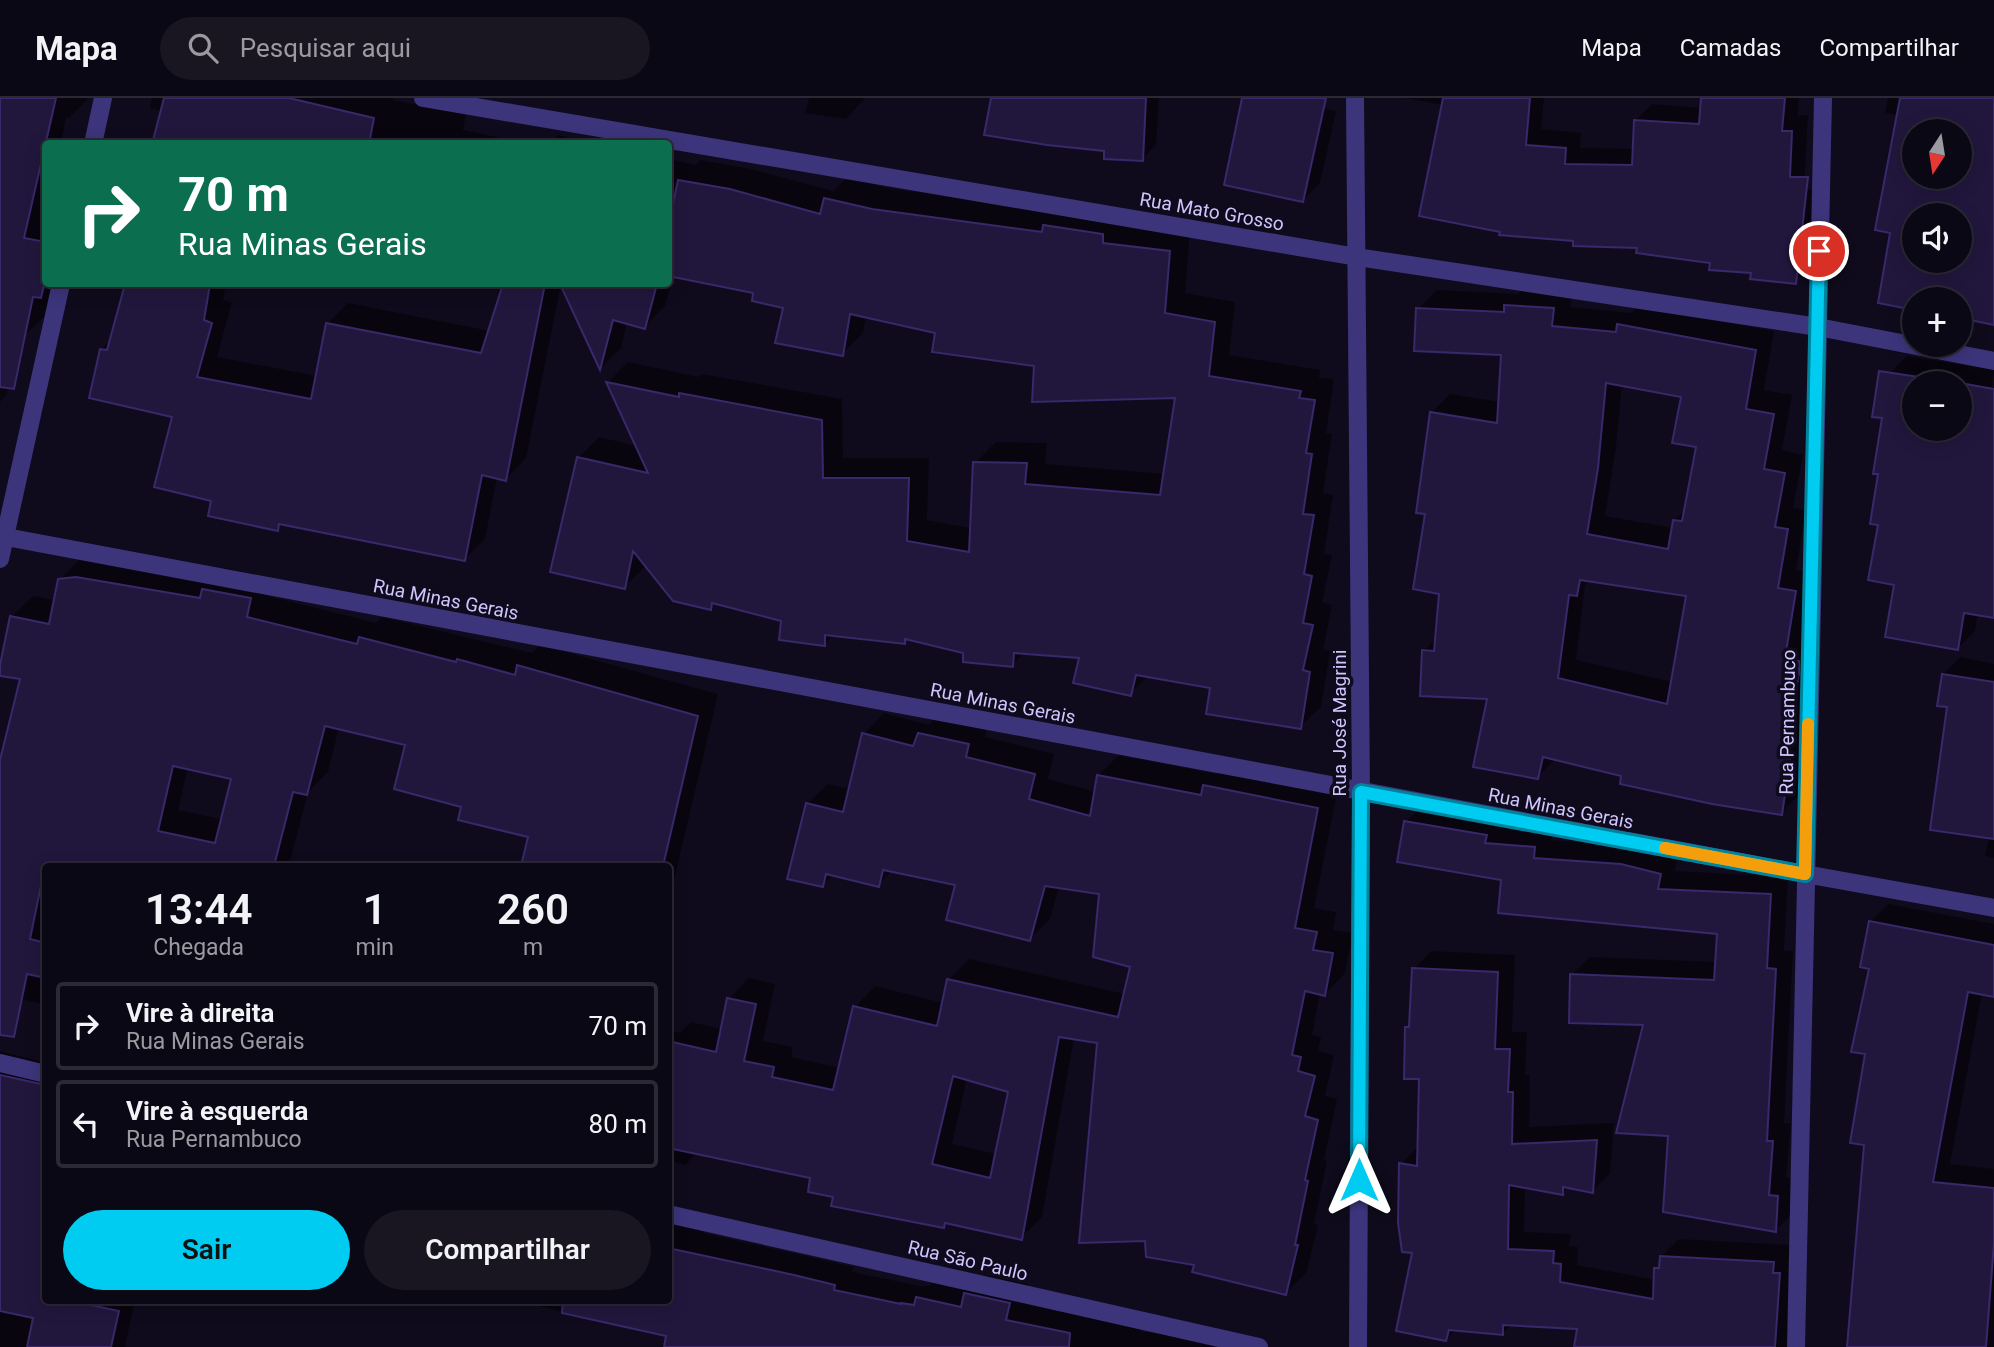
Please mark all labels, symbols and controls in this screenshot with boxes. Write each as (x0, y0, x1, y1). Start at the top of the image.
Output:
search box (160, 17, 650, 80)
text: Mapa (35, 29, 118, 68)
icon: search (184, 29, 222, 67)
text: Pesquisar aqui (240, 33, 411, 63)
text: Mapa (1581, 34, 1642, 62)
text: Camadas (1680, 34, 1781, 62)
text: Compartilhar (1819, 34, 1959, 62)
north arrow (1902, 119, 1972, 189)
map controls (1902, 119, 1972, 441)
text: 70 m (178, 166, 289, 223)
icon: right (63, 168, 154, 259)
street label: Rua Mato Grosso (1138, 187, 1286, 236)
button: sound (1902, 203, 1972, 273)
pin (1789, 221, 1849, 281)
text: Rua Minas Gerais (178, 225, 427, 263)
icon: arrive (1800, 232, 1838, 270)
button: + (1902, 287, 1972, 357)
button: − (1902, 371, 1972, 441)
street label: Rua Minas Gerais (371, 574, 521, 625)
street label: Rua Pernambuco (1775, 649, 1800, 795)
street label: Rua José Magrini (1328, 650, 1351, 796)
street label: Rua Minas Gerais (928, 678, 1078, 729)
street label: Rua Minas Gerais (1486, 783, 1636, 834)
text: 13:44 (145, 885, 252, 934)
text: 1 (363, 885, 387, 934)
text: 260 (497, 885, 569, 934)
text: Chegada (153, 934, 244, 961)
text: min (355, 934, 394, 961)
text: m (523, 934, 543, 961)
text: Vire à direita (126, 998, 274, 1028)
icon: right (67, 1007, 105, 1045)
text: 70 m (589, 1011, 647, 1041)
text: Rua Minas Gerais (126, 1028, 305, 1055)
text: Vire à esquerda (126, 1096, 309, 1126)
icon: left (67, 1105, 105, 1143)
text: 80 m (589, 1109, 647, 1139)
text: Rua Pernambuco (126, 1126, 302, 1153)
position arrow (1322, 1143, 1396, 1217)
button: Sair (63, 1210, 350, 1290)
button: Compartilhar (364, 1210, 651, 1290)
street label: Rua São Paulo (906, 1235, 1030, 1285)

